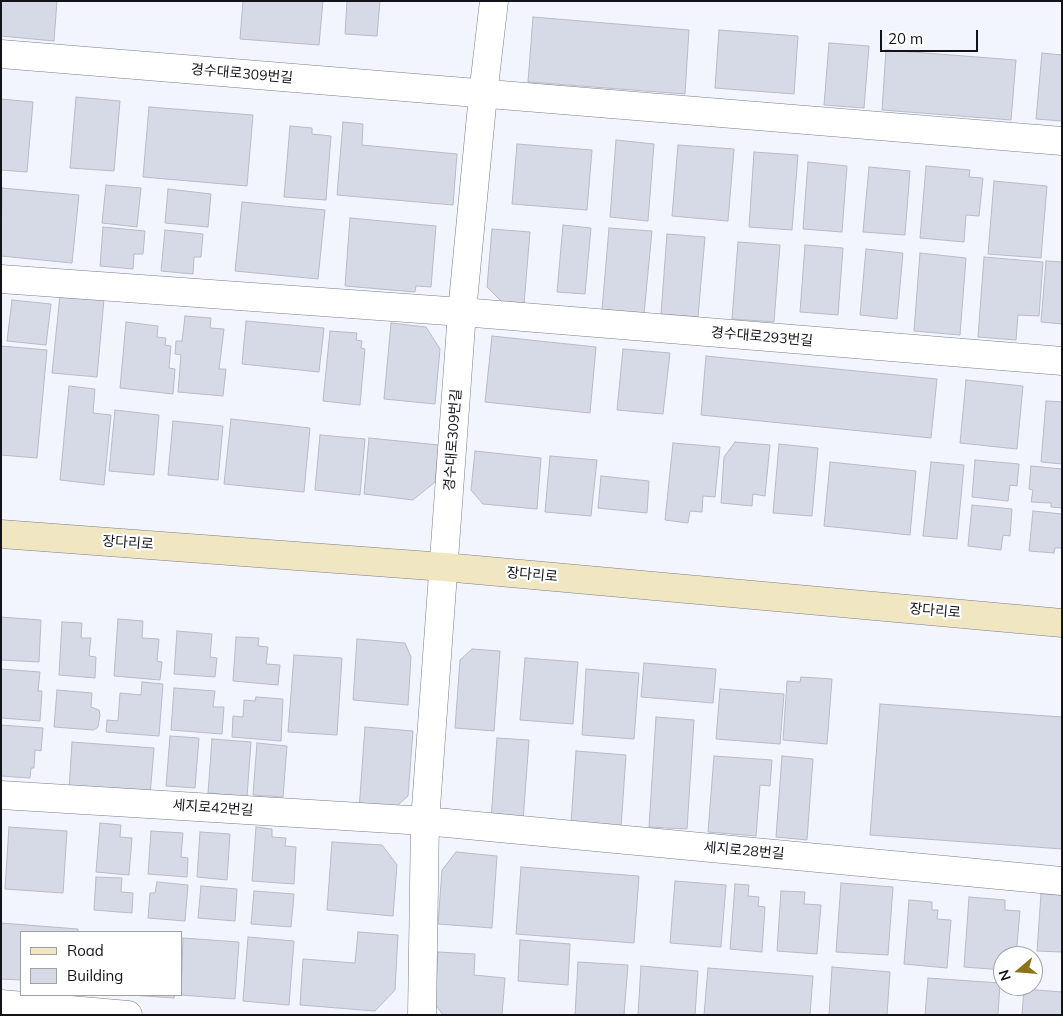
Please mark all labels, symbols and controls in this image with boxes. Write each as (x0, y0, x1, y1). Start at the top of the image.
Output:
scale bar (883, 20, 980, 52)
text: 20 m (888, 29, 923, 48)
street label: 경수대로309번길 (190, 61, 294, 87)
street label: 경수대로293번길 (710, 324, 814, 350)
street label: 경수대로309번길 (441, 388, 465, 492)
street label: 장다리로 (102, 533, 154, 553)
street label: 장다리로 (506, 564, 558, 586)
street label: 장다리로 (909, 600, 961, 622)
street label: 세지로42번길 (172, 797, 254, 819)
street label: 세지로28번길 (703, 839, 785, 863)
legend (20, 931, 182, 996)
text: Road (67, 941, 104, 960)
north arrow (993, 946, 1043, 996)
text: Building (67, 966, 123, 985)
text: N (994, 968, 1015, 983)

